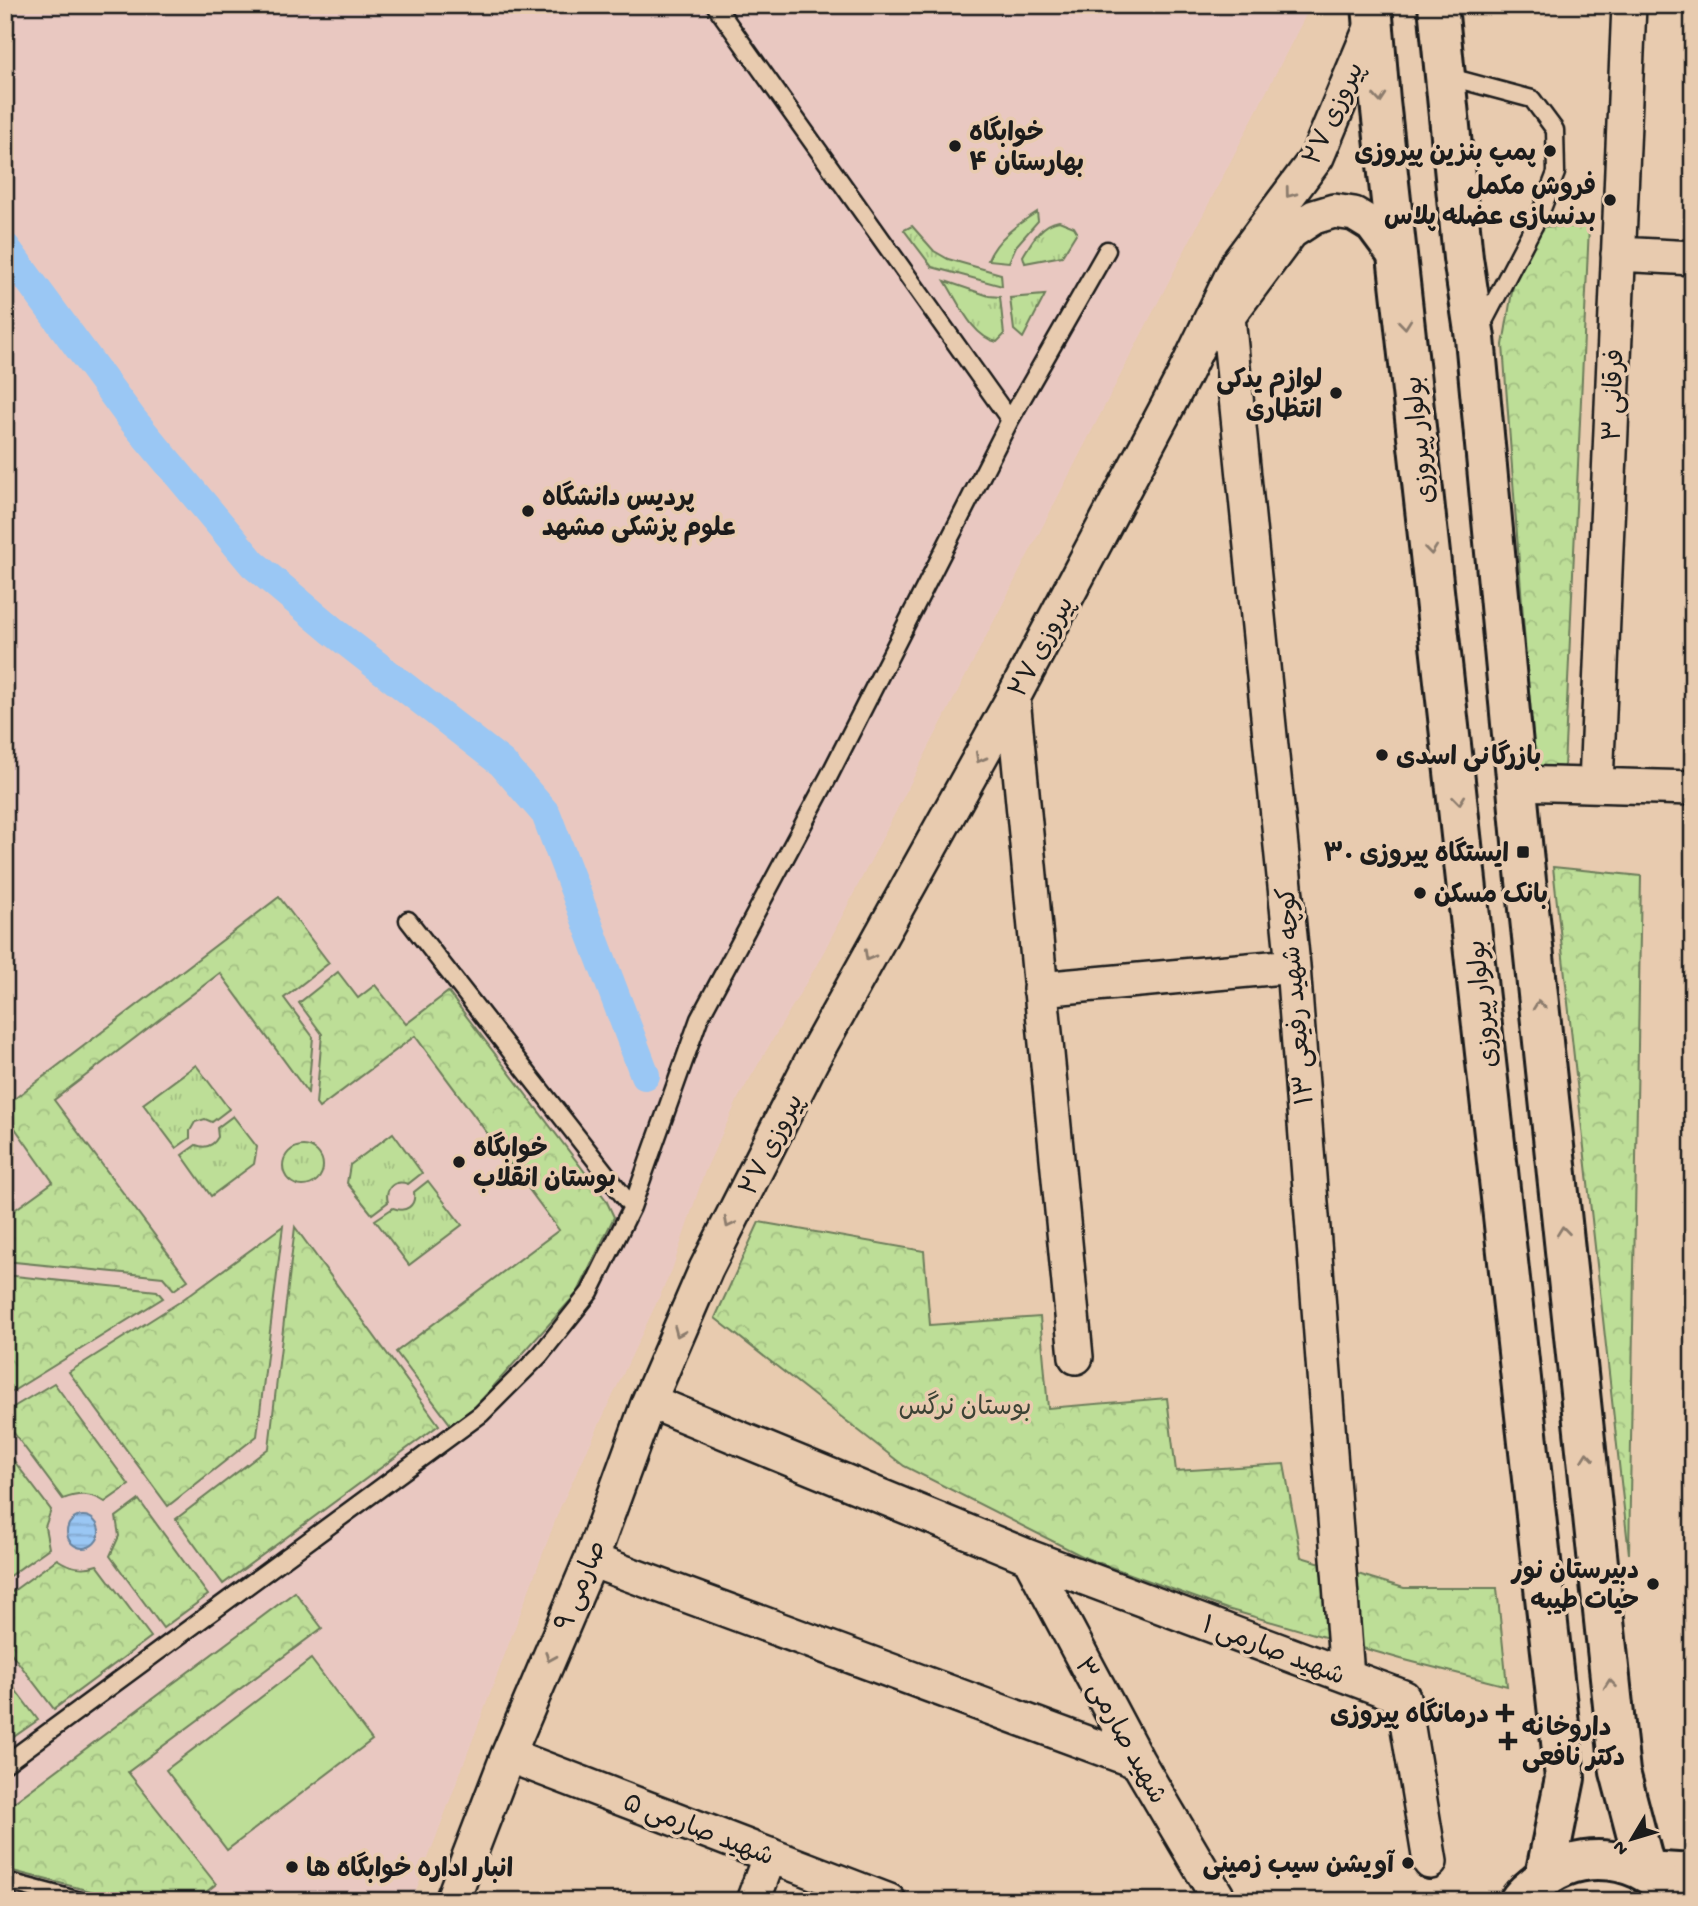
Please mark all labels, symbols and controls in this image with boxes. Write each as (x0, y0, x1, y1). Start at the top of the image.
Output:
street label: پیروزی ۲۷ (1299, 59, 1373, 171)
one-way arrow (1372, 92, 1387, 103)
place label: خوابگاه بهارستان ۴ (969, 115, 1084, 181)
marker: خوابگاه بهارستان ۴ (947, 138, 963, 154)
place label: پمپ بنزین پیروزی (1354, 140, 1536, 171)
marker: پمپ بنزین پیروزی (1542, 143, 1558, 159)
place label: فروش مکمل بدنسازی عضله پلاس (1384, 171, 1596, 235)
one-way arrow (1285, 186, 1298, 198)
marker: فروش مکمل بدنسازی عضله پلاس (1602, 192, 1618, 208)
one-way arrow (1398, 318, 1413, 330)
street label: فرقانی ۳ (1599, 348, 1634, 442)
place label: لوازم یدکی انتظاری (1216, 367, 1322, 428)
street label: بولوار پیروزی (1400, 374, 1445, 505)
marker: لوازم یدکی انتظاری (1328, 385, 1344, 401)
place label: پردیس دانشگاه علوم پزشکی مشهد (542, 480, 736, 546)
marker: پردیس دانشگاه علوم پزشکی مشهد (520, 503, 536, 519)
one-way arrow (1423, 544, 1438, 556)
street label: پیروزی ۲۷ (1004, 592, 1083, 704)
place label: بازرگانی اسدی (1396, 739, 1541, 775)
marker: بازرگانی اسدی (1374, 747, 1390, 763)
one-way arrow (975, 750, 988, 763)
one-way arrow (1451, 794, 1466, 806)
place label: ایستگاه پیروزی ۳۰ (1323, 836, 1509, 872)
marker: ایستگاه پیروزی ۳۰ (1515, 844, 1531, 860)
place label: بانک مسکن (1434, 881, 1548, 913)
street label: کوچه شهید رفیعی ۱۳ (1274, 885, 1323, 1106)
marker: بانک مسکن (1412, 885, 1428, 901)
street label: بولوار پیروزی (1463, 938, 1508, 1069)
one-way arrow (864, 949, 878, 962)
one-way arrow (1532, 999, 1547, 1010)
street label: پیروزی ۲۷ (735, 1090, 813, 1202)
place label: خوابگاه بوستان انقلاب (473, 1131, 616, 1197)
marker: خوابگاه بوستان انقلاب (451, 1154, 467, 1170)
one-way arrow (724, 1216, 738, 1228)
one-way arrow (1556, 1225, 1571, 1236)
one-way arrow (673, 1325, 687, 1338)
park label: بوستان نرگس (898, 1390, 1032, 1425)
one-way arrow (1579, 1452, 1594, 1463)
street label: صارمی ۹ (551, 1537, 615, 1637)
place label: دبیرستان نور حیات طیبه (1510, 1558, 1639, 1619)
marker: دبیرستان نور حیات طیبه (1645, 1576, 1661, 1592)
street label: شهید صارمی ۱ (1197, 1612, 1348, 1695)
one-way arrow (544, 1651, 558, 1663)
street label: شهید صارمی ۳ (1065, 1654, 1171, 1811)
one-way arrow (1603, 1678, 1618, 1689)
place label: درمانگاه پیروزی (1330, 1697, 1489, 1733)
marker: درمانگاه پیروزی (1495, 1703, 1515, 1723)
place label: داروخانه دکتر نافعی (1522, 1715, 1625, 1776)
marker: داروخانه دکتر نافعی (1500, 1733, 1516, 1749)
street label: شهید صارمی ۵ (618, 1789, 777, 1875)
north arrow (1596, 1804, 1666, 1874)
text: N (1608, 1835, 1634, 1859)
place label: آویشن سیب زمینی (1203, 1849, 1396, 1883)
place label: انبار اداره خوابگاه ها (306, 1851, 513, 1887)
marker: آویشن سیب زمینی (1400, 1855, 1416, 1871)
marker: انبار اداره خوابگاه ها (284, 1859, 300, 1875)

